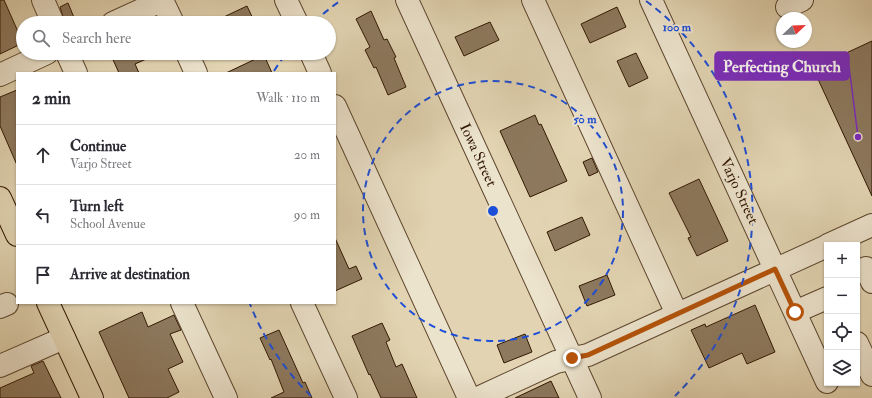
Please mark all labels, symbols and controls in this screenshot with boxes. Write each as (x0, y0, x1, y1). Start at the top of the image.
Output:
north arrow (776, 12, 812, 48)
search box (16, 16, 336, 60)
text: 100 m (663, 20, 692, 35)
icon: search (30, 27, 52, 49)
text: Search here (62, 29, 131, 48)
callout: Perfecting Church (715, 52, 849, 80)
text: Perfecting Church (723, 57, 842, 78)
text: 2 min (32, 88, 71, 109)
text: Walk · 110 m (256, 90, 320, 106)
text: 50 m (573, 112, 597, 127)
street label: Iowa Street (455, 120, 501, 190)
text: Continue (70, 137, 126, 156)
icon: ahead (32, 144, 54, 166)
text: 20 m (294, 147, 320, 163)
street label: Varjo Street (715, 155, 763, 227)
text: Varjo Street (70, 156, 132, 172)
text: Turn left (70, 197, 124, 216)
icon: left (32, 204, 54, 226)
centre of rings (486, 204, 500, 218)
text: 90 m (294, 207, 320, 223)
text: School Avenue (70, 216, 145, 232)
map controls (824, 242, 860, 386)
button: + (824, 242, 860, 278)
icon: arrive (32, 264, 54, 286)
text: Arrive at destination (70, 265, 190, 284)
button: − (824, 278, 860, 314)
route start (786, 303, 804, 321)
button: locate (824, 314, 860, 350)
route end (563, 349, 581, 367)
button: layers (824, 350, 860, 386)

